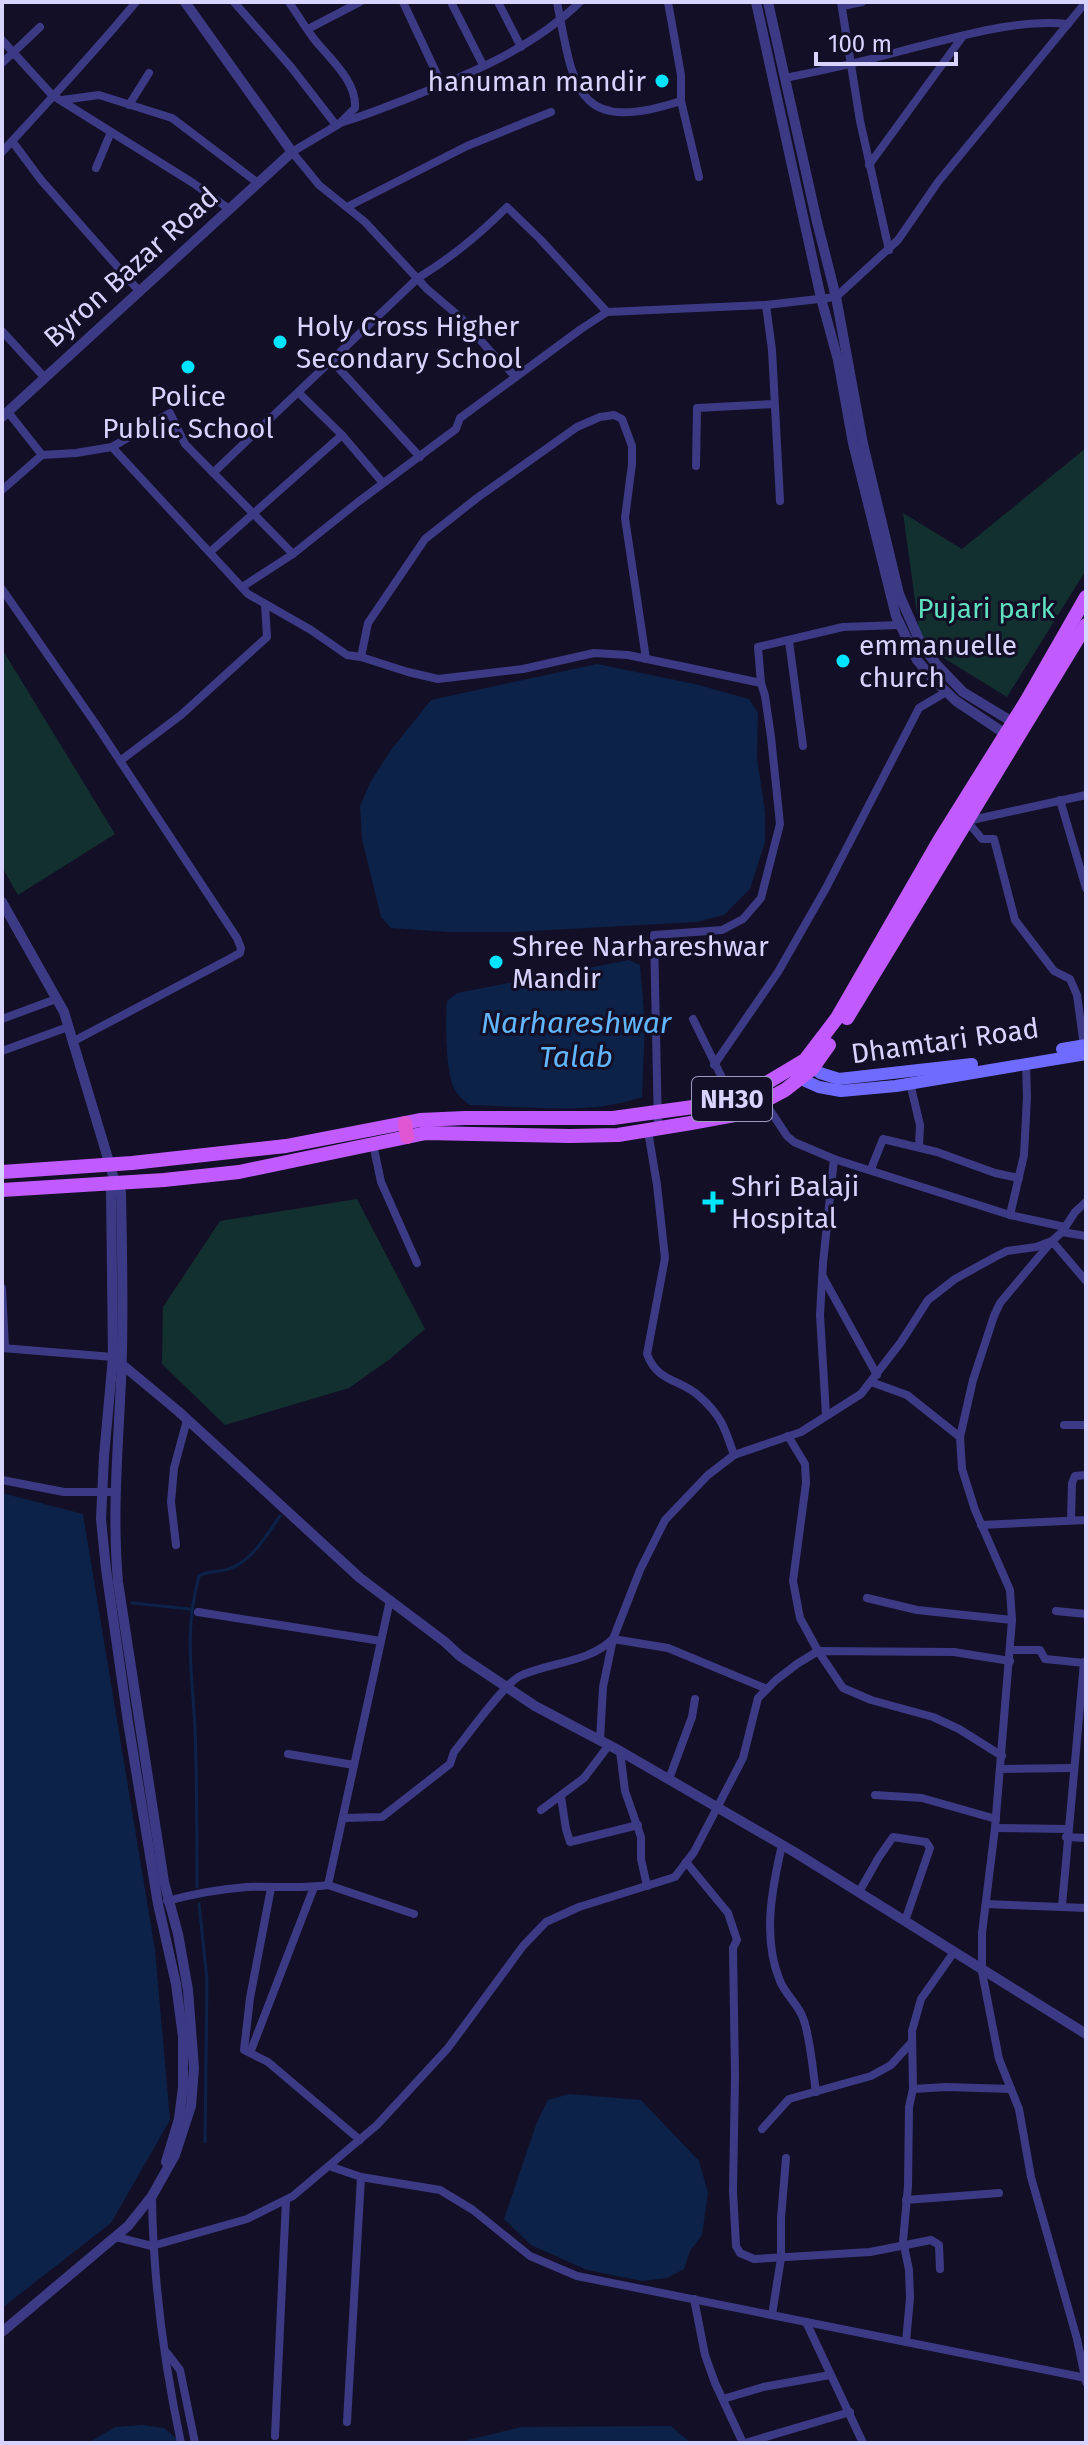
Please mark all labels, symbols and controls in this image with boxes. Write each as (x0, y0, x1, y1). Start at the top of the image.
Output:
scale bar (816, 16, 956, 66)
text: 100 m (828, 30, 892, 58)
place label: hanuman mandir (428, 65, 646, 98)
marker: hanuman mandir (653, 72, 671, 90)
street label: Byron Bazar Road (37, 180, 225, 354)
place label: Holy Cross Higher Secondary School (296, 310, 522, 375)
marker: Holy Cross Higher Secondary School (271, 333, 289, 351)
marker: Police Public School (179, 358, 197, 376)
place label: Police Public School (102, 380, 274, 445)
park label: Pujari park (917, 592, 1056, 625)
place label: emmanuelle church (859, 629, 1017, 694)
marker: emmanuelle church (834, 652, 852, 670)
place label: Shree Narhareshwar Mandir (512, 930, 769, 995)
marker: Shree Narhareshwar Mandir (487, 953, 505, 971)
water label: Narhareshwar Talab (481, 1005, 673, 1075)
street label: Dhamtari Road (849, 1011, 1041, 1071)
road number: NH30 (692, 1077, 772, 1121)
place label: Shri Balaji Hospital (731, 1170, 860, 1235)
marker: Shri Balaji Hospital (702, 1191, 724, 1213)

